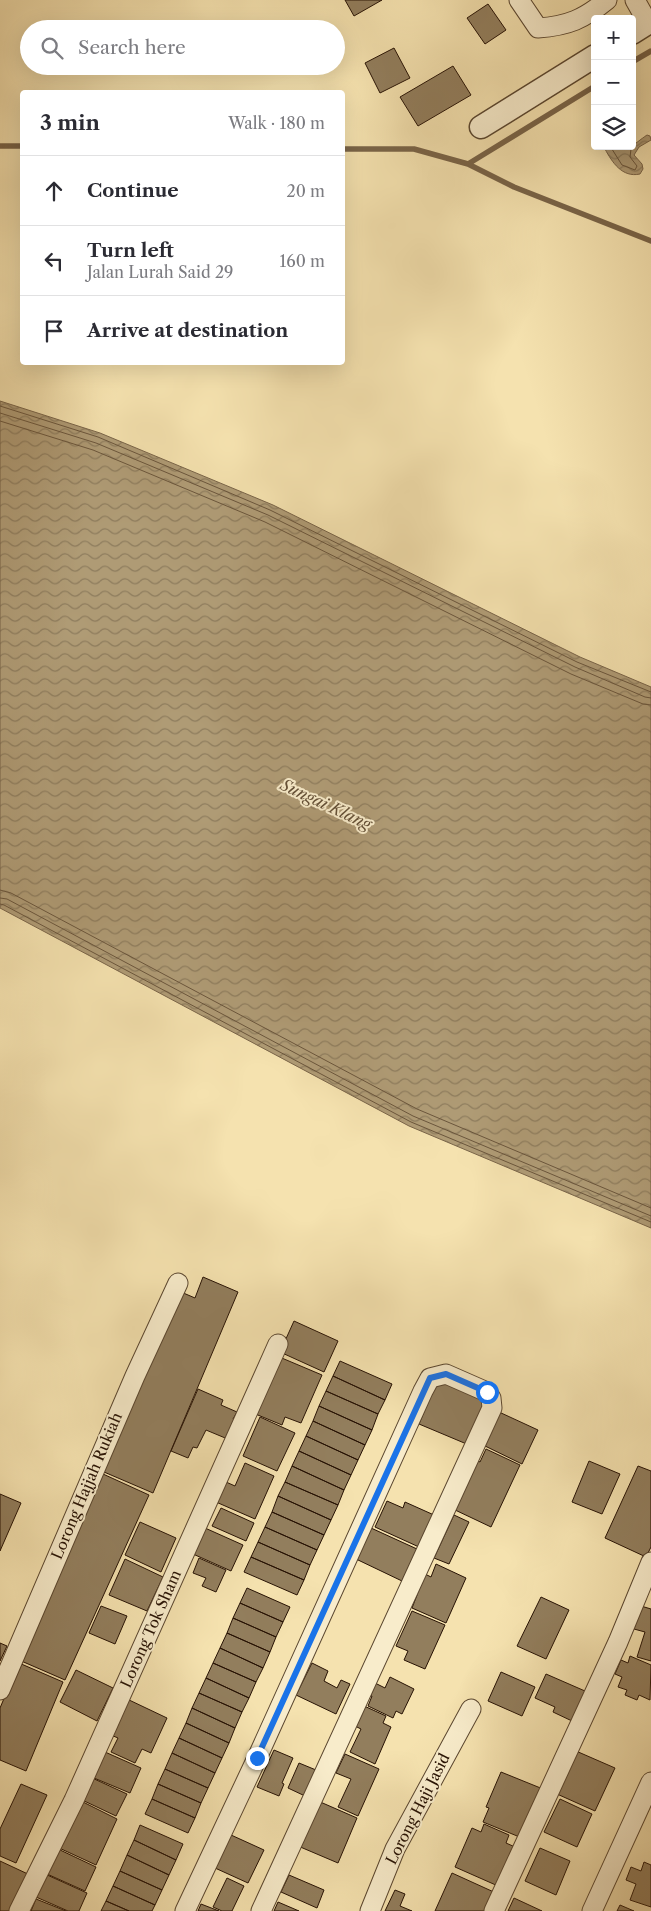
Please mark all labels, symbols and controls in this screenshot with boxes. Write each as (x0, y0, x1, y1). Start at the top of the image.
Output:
map controls (591, 15, 636, 150)
button: + (591, 15, 636, 60)
search box (20, 20, 345, 75)
icon: search (38, 34, 66, 62)
text: Search here (78, 36, 186, 59)
button: − (591, 60, 636, 105)
button: layers (591, 105, 636, 150)
text: 3 min (40, 110, 100, 135)
text: Walk · 180 m (228, 113, 325, 133)
icon: ahead (40, 177, 68, 205)
text: Continue (87, 179, 179, 202)
text: 20 m (286, 181, 325, 201)
text: Turn left (87, 239, 174, 262)
icon: left (40, 247, 68, 275)
text: 160 m (280, 251, 325, 271)
text: Jalan Lurah Said 29 (87, 262, 233, 282)
icon: arrive (40, 317, 68, 345)
text: Arrive at destination (87, 319, 288, 342)
water label: Sungai Klang (277, 774, 376, 835)
route start (476, 1381, 499, 1404)
street label: Lorong Hajjah Rukiah (47, 1409, 126, 1562)
street label: Lorong Tok Sham (116, 1567, 185, 1691)
route end (246, 1747, 269, 1770)
street label: Lorong Haji Jasid (381, 1750, 454, 1868)

